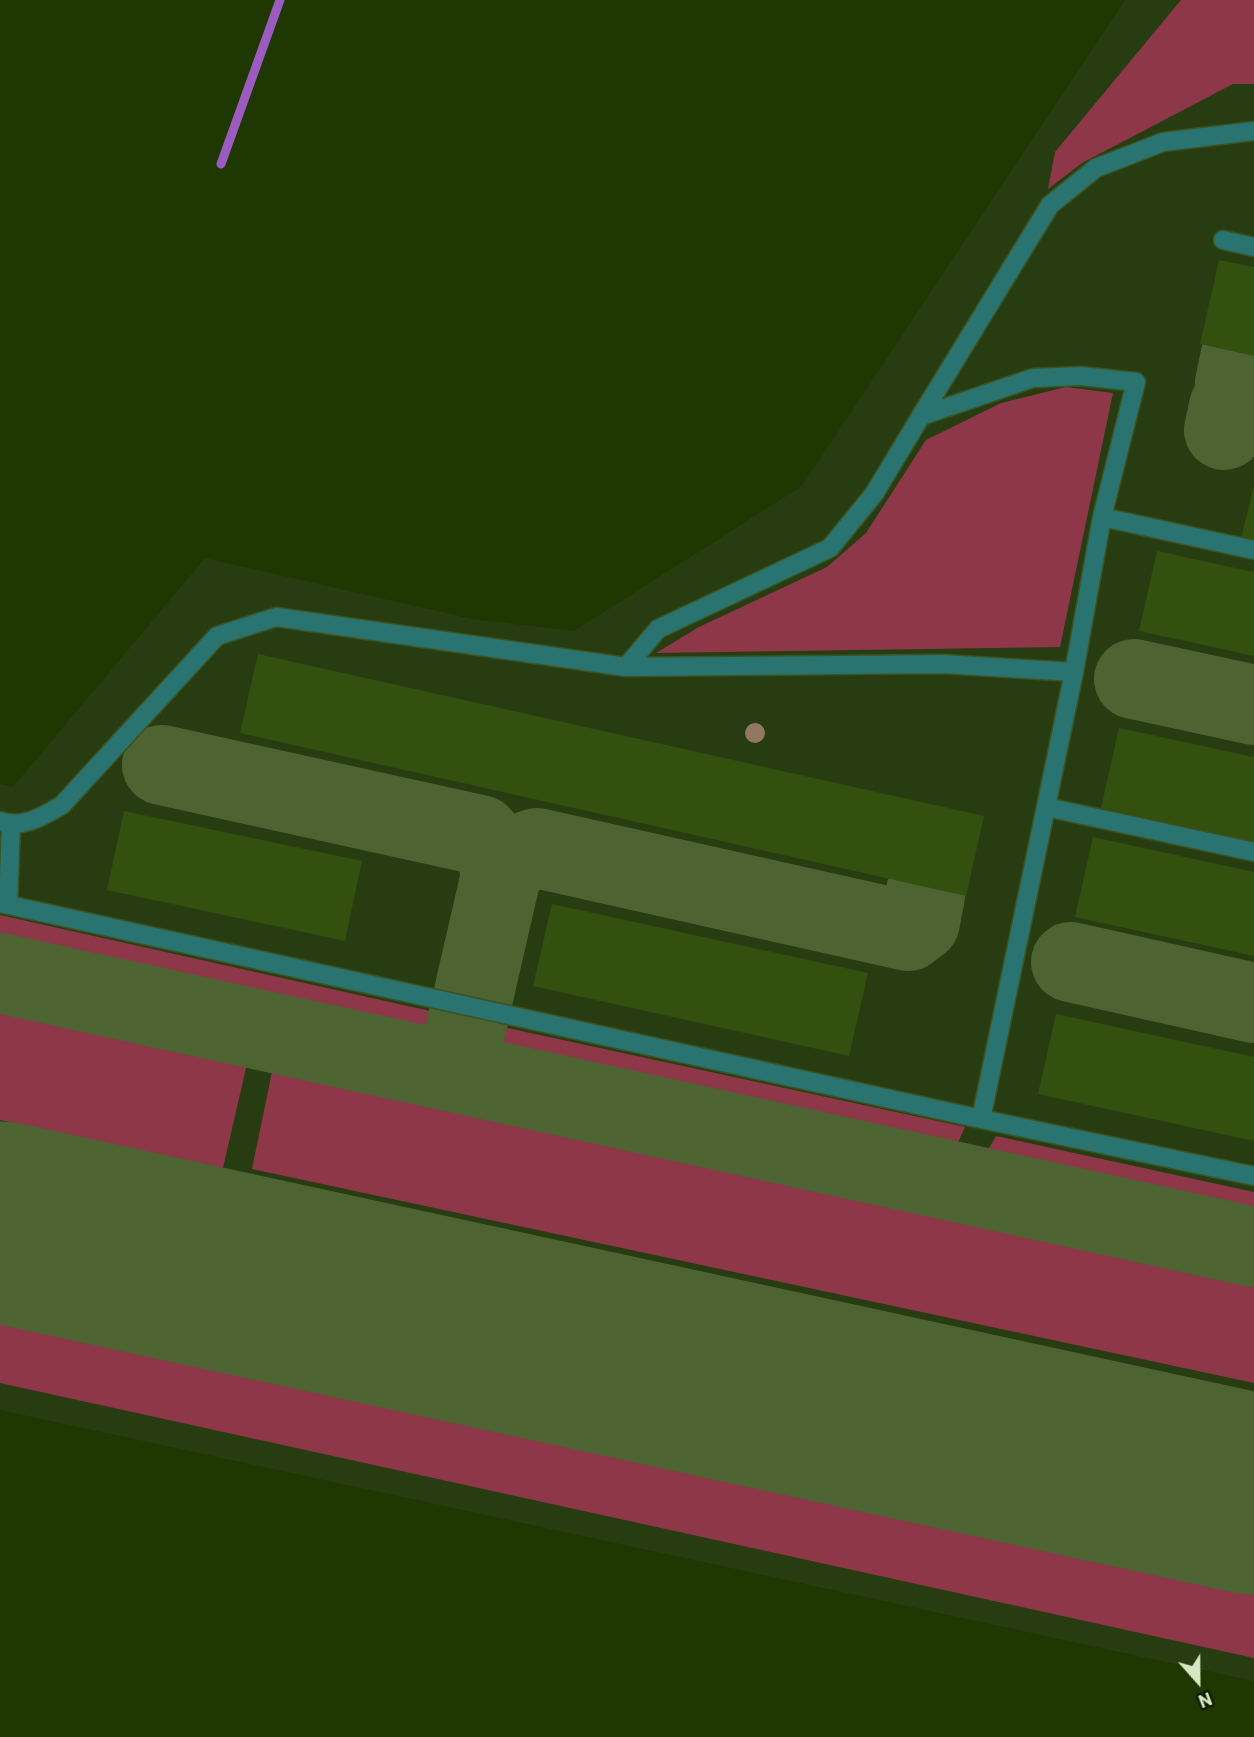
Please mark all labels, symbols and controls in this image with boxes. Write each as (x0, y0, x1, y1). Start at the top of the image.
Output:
north arrow (1163, 1646, 1233, 1716)
text: N (1196, 1688, 1216, 1714)

